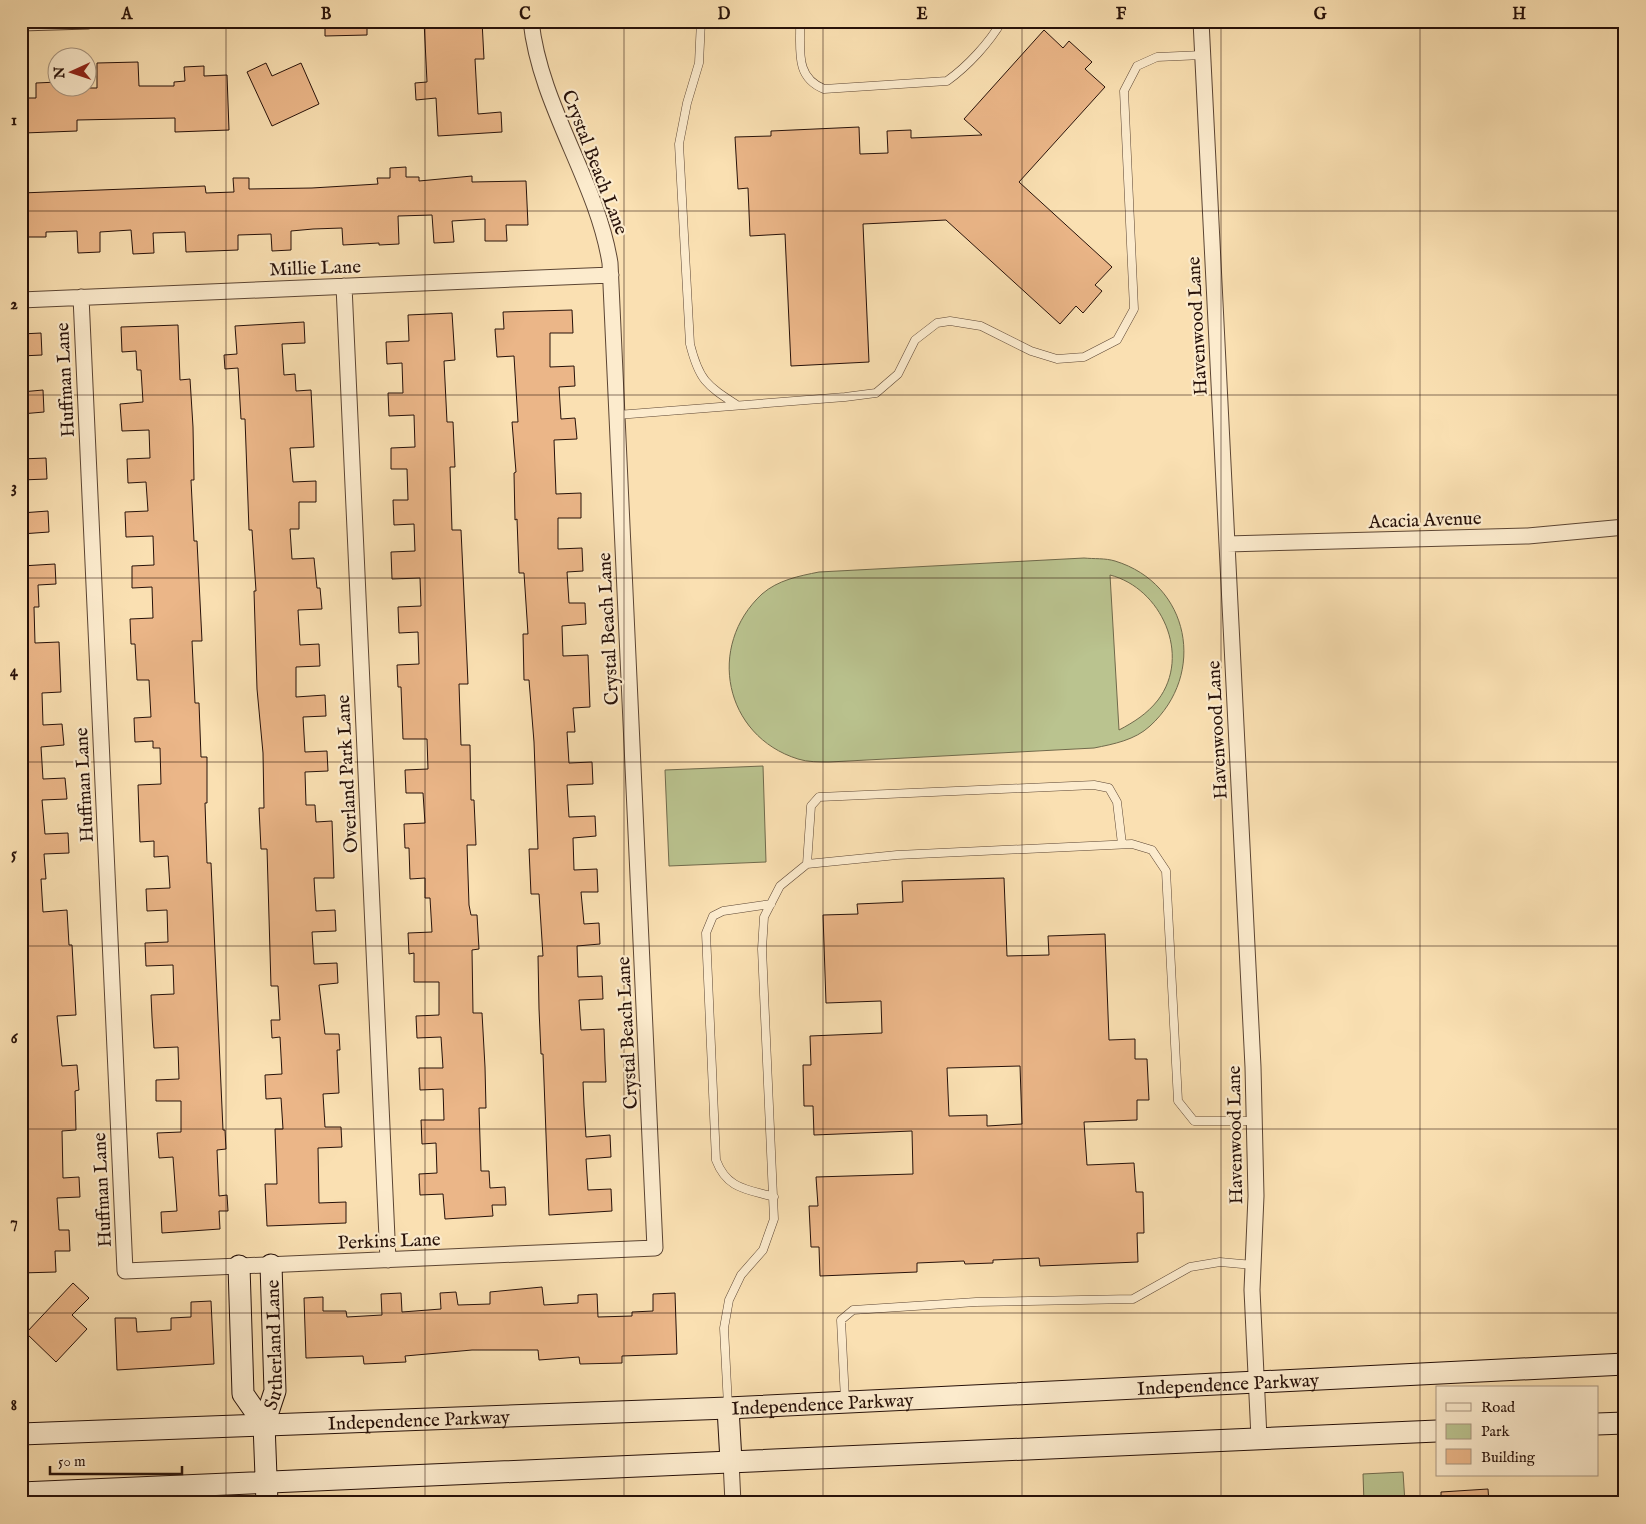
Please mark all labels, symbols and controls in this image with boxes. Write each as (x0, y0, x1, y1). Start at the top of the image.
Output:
text: A (121, 5, 134, 25)
text: B (321, 5, 332, 25)
text: C (519, 5, 531, 25)
text: D (718, 5, 731, 25)
text: E (916, 5, 928, 25)
text: F (1116, 5, 1127, 25)
text: G (1314, 5, 1327, 25)
text: H (1512, 5, 1526, 25)
north arrow (48, 48, 98, 98)
text: N (51, 66, 69, 80)
street label: Crystal Beach Lane (556, 87, 633, 239)
text: 1 (11, 111, 17, 131)
street label: Millie Lane (269, 255, 362, 283)
street label: Havenwood Lane (1182, 256, 1214, 396)
text: 2 (10, 295, 18, 315)
street label: Huffman Lane (51, 322, 81, 438)
text: 3 (11, 478, 17, 498)
street label: Acacia Avenue (1367, 507, 1482, 535)
street label: Crystal Beach Lane (593, 552, 625, 706)
street label: Havenwood Lane (1202, 660, 1234, 800)
text: 4 (10, 662, 19, 682)
street label: Overland Park Lane (332, 694, 364, 854)
street label: Huffman Lane (70, 727, 100, 843)
text: 5 (11, 845, 17, 865)
street label: Crystal Beach Lane (612, 956, 644, 1110)
text: 6 (11, 1029, 19, 1049)
street label: Havenwood Lane (1223, 1065, 1249, 1205)
street label: Huffman Lane (88, 1132, 118, 1248)
text: 7 (10, 1213, 18, 1233)
street label: Perkins Lane (337, 1228, 441, 1256)
street label: Sutherland Lane (259, 1279, 289, 1413)
street label: Independence Parkway (1136, 1369, 1320, 1402)
legend (1436, 1386, 1598, 1476)
street label: Independence Parkway (731, 1389, 915, 1422)
text: 8 (11, 1396, 17, 1416)
text: Road (1481, 1398, 1516, 1417)
street label: Independence Parkway (327, 1406, 511, 1437)
text: Park (1481, 1422, 1511, 1441)
scale bar (50, 1444, 182, 1476)
text: Building (1481, 1448, 1536, 1467)
text: 50 m (58, 1452, 86, 1471)

